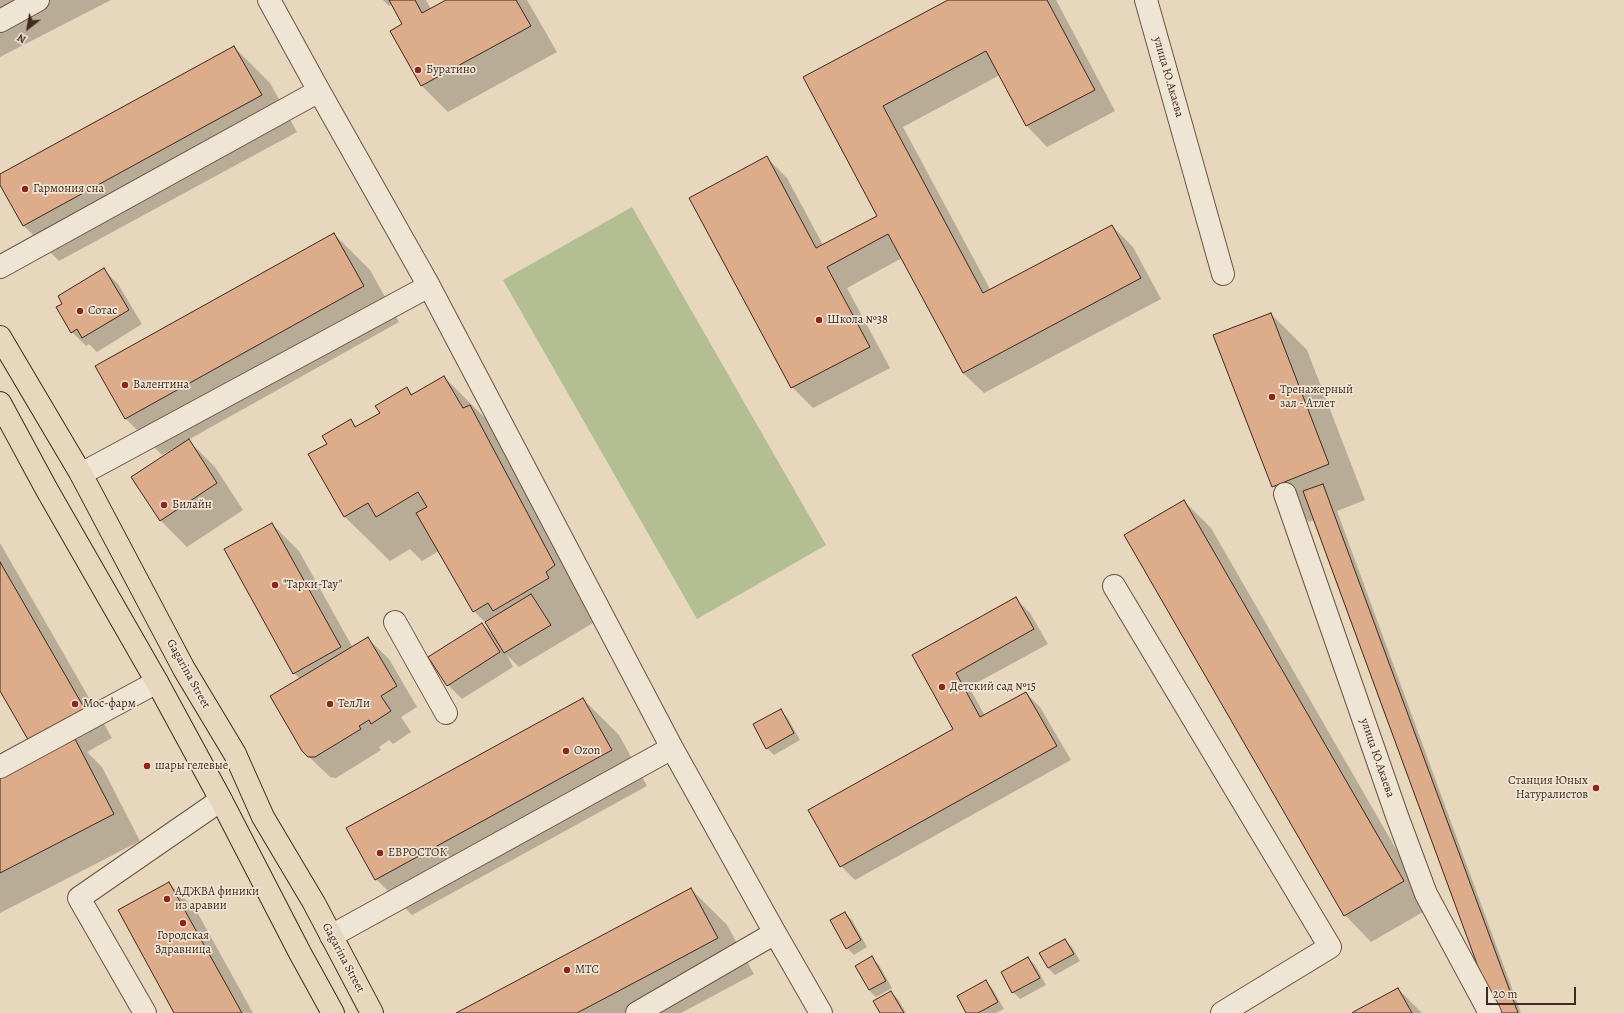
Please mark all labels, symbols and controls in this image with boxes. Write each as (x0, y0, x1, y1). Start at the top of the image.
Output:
north arrow (8, 8, 48, 48)
text: N (14, 30, 29, 47)
street label: улица Ю.Акаева (1150, 35, 1186, 119)
place label: Буратино (426, 63, 476, 77)
marker: Буратино (413, 65, 423, 75)
place label: Гармония сна (33, 182, 104, 196)
marker: Гармония сна (20, 184, 30, 194)
place label: Сотас (88, 304, 117, 318)
marker: Сотас (75, 306, 85, 316)
place label: Школа №38 (827, 313, 888, 327)
marker: Школа №38 (814, 315, 824, 325)
place label: Валентина (133, 378, 189, 392)
marker: Валентина (120, 380, 130, 390)
place label: Тренажерный зал - Атлет (1280, 383, 1353, 411)
marker: Тренажерный зал - Атлет (1267, 392, 1277, 402)
place label: Билайн (172, 498, 212, 512)
marker: Билайн (159, 500, 169, 510)
place label: "Тарки-Тау" (283, 578, 342, 592)
marker: "Тарки-Тау" (270, 580, 280, 590)
street label: Gagarina Street (163, 637, 213, 711)
place label: Детский сад №15 (950, 680, 1036, 694)
marker: Детский сад №15 (937, 682, 947, 692)
place label: Мос-фарм (83, 697, 136, 711)
place label: ТелЛи (338, 697, 370, 711)
marker: Мос-фарм (70, 699, 80, 709)
marker: ТелЛи (325, 699, 335, 709)
street label: улица Ю.Акаева (1357, 716, 1397, 800)
place label: Ozon (574, 744, 600, 758)
marker: Ozon (561, 746, 571, 756)
place label: шары гелевые (155, 759, 228, 773)
marker: шары гелевые (142, 761, 152, 771)
place label: Станция Юных Натуралистов (1508, 774, 1588, 802)
marker: Станция Юных Натуралистов (1591, 783, 1601, 793)
place label: ЕВРОСТОК (388, 846, 447, 860)
marker: ЕВРОСТОК (375, 848, 385, 858)
place label: АДЖВА финики из аравии (175, 885, 259, 913)
marker: АДЖВА финики из аравии (162, 894, 172, 904)
marker: Городская Здравница (178, 918, 188, 928)
street label: Gagarina Street (319, 921, 367, 995)
place label: Городская Здравница (155, 929, 211, 957)
place label: МТС (575, 963, 599, 977)
marker: МТС (562, 965, 572, 975)
scale bar (1488, 979, 1578, 1005)
text: 20 m (1493, 986, 1517, 1002)

